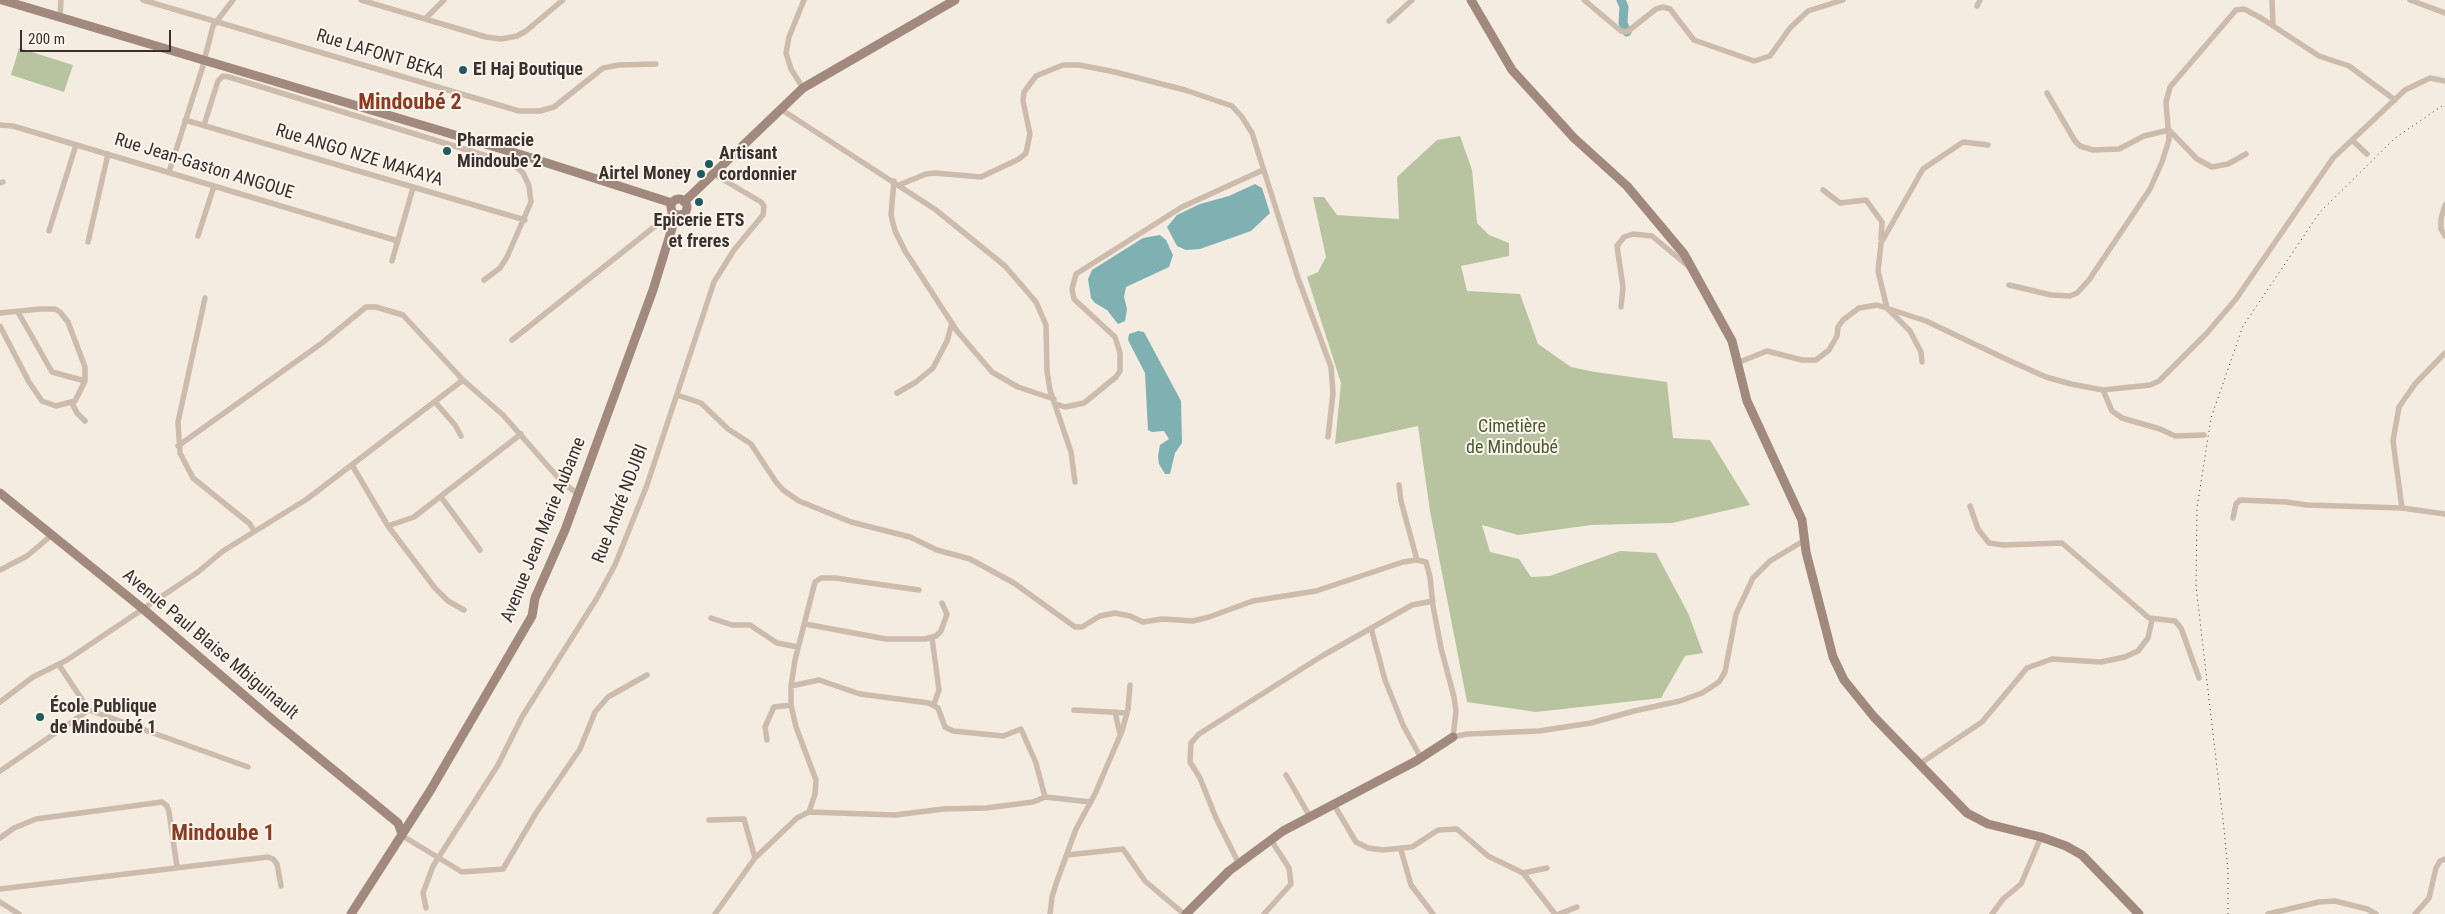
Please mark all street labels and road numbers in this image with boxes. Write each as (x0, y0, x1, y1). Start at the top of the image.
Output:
street label: Rue LAFONT BEKA (313, 25, 447, 85)
street label: Rue ANGO NZE MAKAYA (273, 120, 445, 192)
street label: Rue Jean-Gaston ANGOUE (112, 129, 296, 205)
street label: Avenue Jean Marie Aubame (497, 434, 591, 626)
street label: Rue André NDJIBI (588, 441, 654, 567)
street label: Avenue Paul Blaise Mbiguinault (118, 565, 302, 725)

